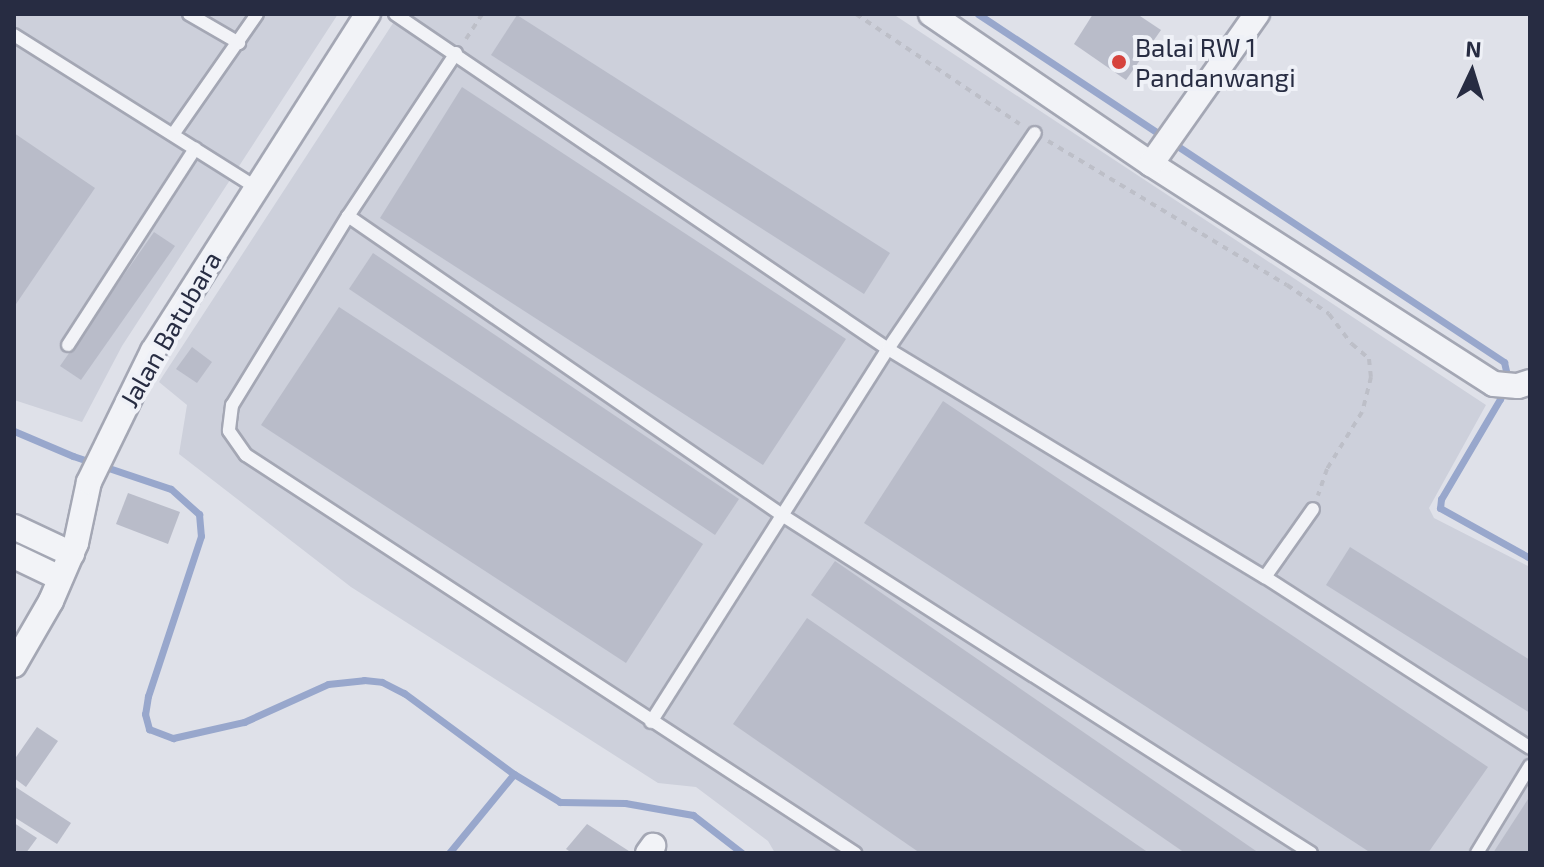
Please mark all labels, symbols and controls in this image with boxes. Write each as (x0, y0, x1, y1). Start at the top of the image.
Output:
place label: Balai RW 1 Pandanwangi (1135, 31, 1296, 92)
north arrow (1432, 32, 1512, 112)
text: N (1465, 35, 1482, 62)
marker: Balai RW 1 Pandanwangi (1110, 53, 1128, 71)
street label: Jalan Batubara (113, 245, 227, 413)

